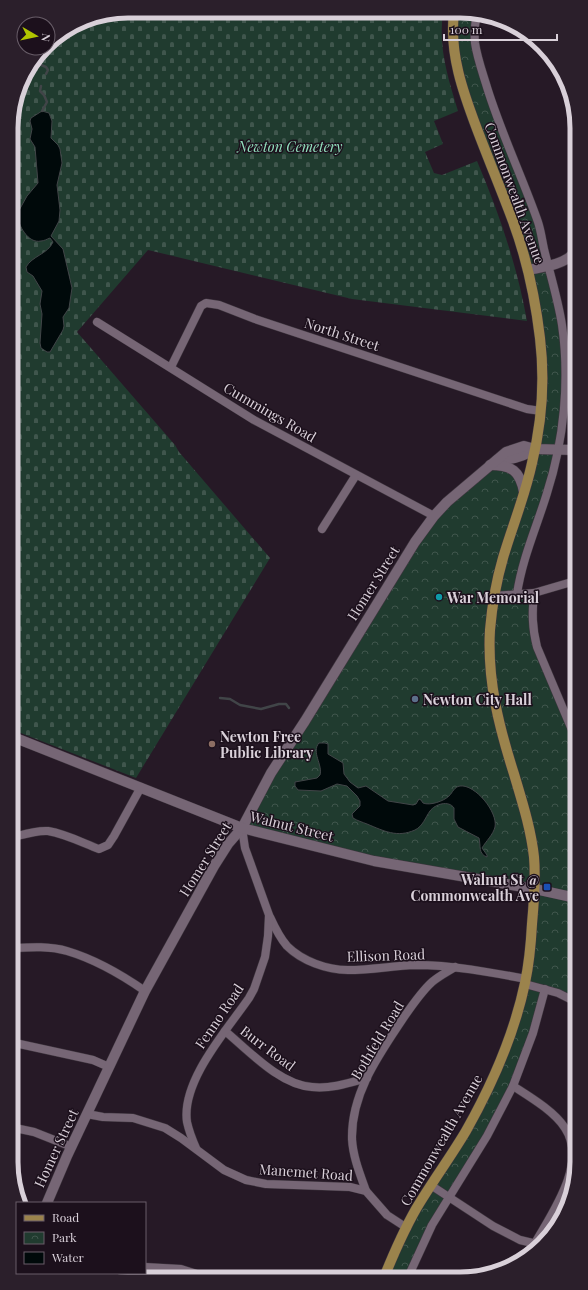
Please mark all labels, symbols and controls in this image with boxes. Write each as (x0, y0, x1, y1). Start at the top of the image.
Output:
north arrow (16, 16, 56, 56)
scale bar (444, 16, 557, 42)
text: 100 m (450, 21, 483, 37)
text: N (38, 33, 54, 43)
street label: Commonwealth Avenue (481, 120, 549, 266)
park label: Newton Cemetery (236, 137, 343, 156)
street label: North Street (302, 313, 383, 355)
street label: Cummings Road (220, 378, 320, 446)
street label: Homer Street (343, 541, 404, 624)
place label: War Memorial (446, 588, 540, 607)
marker: War Memorial (434, 592, 444, 602)
place label: Newton City Hall (423, 690, 533, 709)
marker: Newton City Hall (410, 694, 420, 704)
place label: Newton Free Public Library (220, 727, 314, 762)
marker: Newton Free Public Library (207, 739, 217, 749)
street label: Walnut Street (247, 806, 337, 846)
street label: Homer Street (175, 817, 236, 900)
place label: Walnut St @ Commonwealth Ave (411, 870, 539, 905)
marker: Walnut St @ Commonwealth Ave (542, 882, 552, 892)
street label: Ellison Road (347, 944, 425, 966)
street label: Fenno Road (190, 980, 248, 1052)
street label: Bothfeld Road (346, 997, 408, 1083)
street label: Burr Road (237, 1021, 299, 1075)
street label: Commonwealth Avenue (395, 1071, 487, 1209)
street label: Homer Street (30, 1105, 83, 1190)
street label: Manemet Road (258, 1159, 354, 1185)
legend (16, 1202, 146, 1274)
text: Road (52, 1209, 79, 1225)
text: Park (52, 1229, 77, 1245)
text: Water (51, 1249, 85, 1265)

